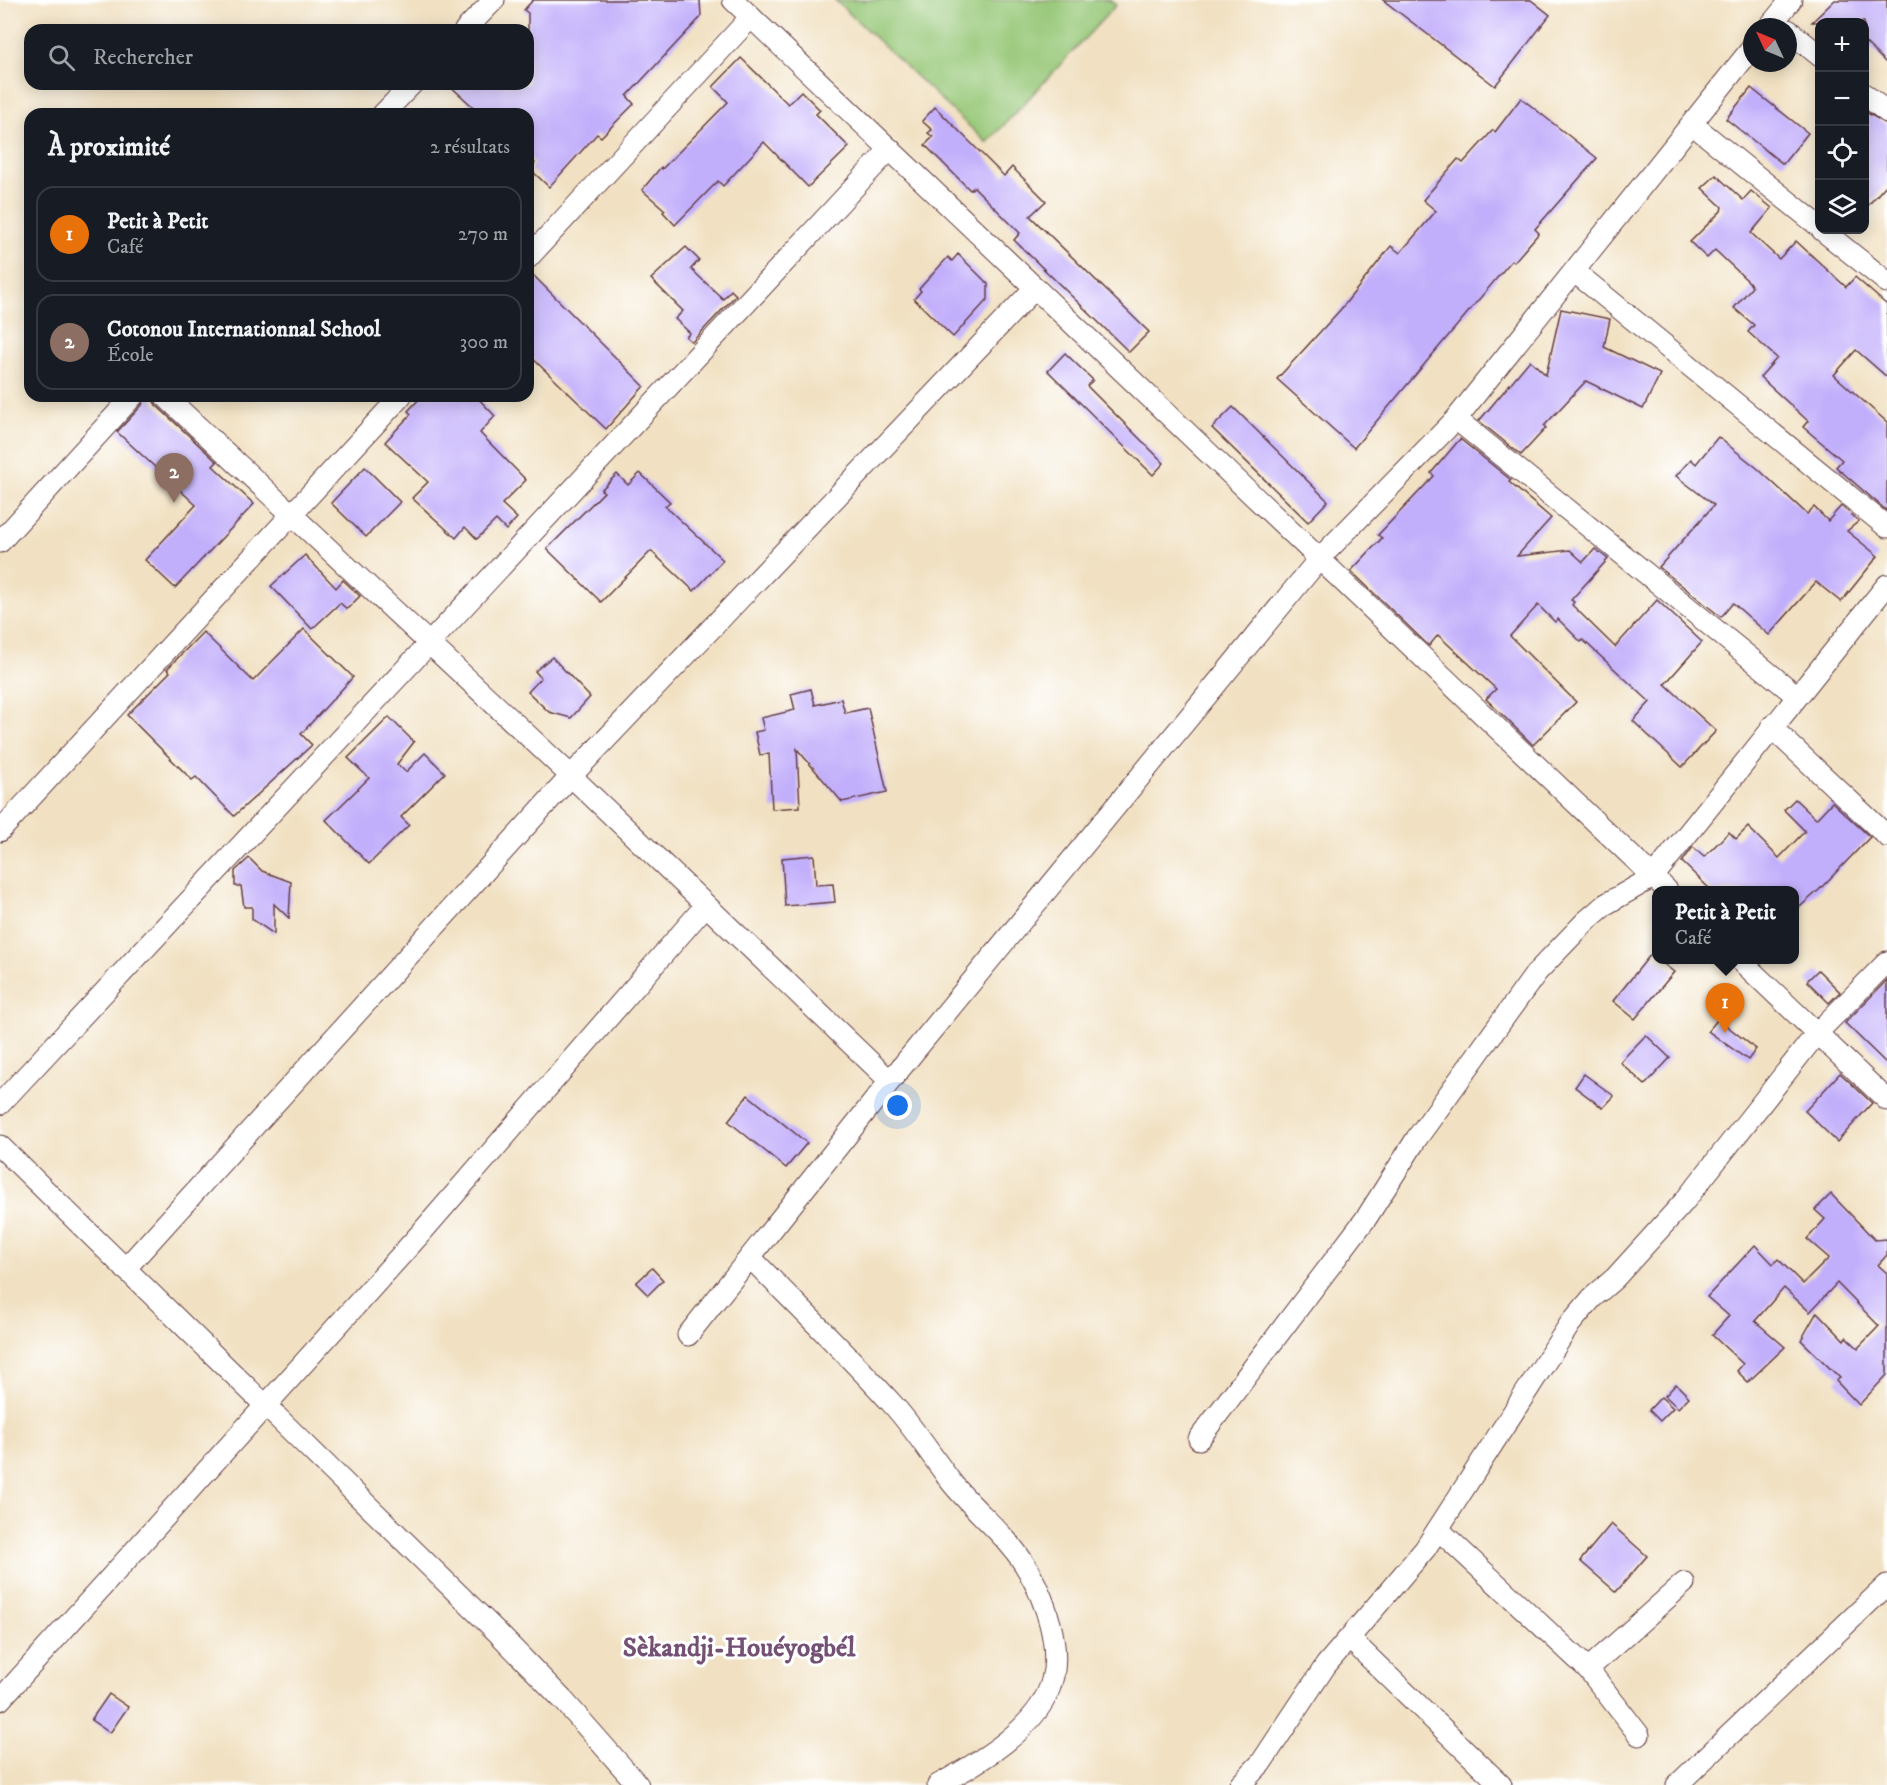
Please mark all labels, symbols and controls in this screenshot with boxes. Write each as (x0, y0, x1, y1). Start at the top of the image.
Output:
north arrow (1743, 18, 1797, 72)
map controls (1815, 18, 1869, 234)
button: + (1815, 18, 1869, 72)
search box (24, 24, 534, 90)
icon: search (45, 41, 78, 74)
text: Rechercher (93, 44, 193, 71)
button: − (1815, 72, 1869, 126)
button: locate (1815, 126, 1869, 180)
text: À proximité (48, 131, 170, 164)
text: 2 résultats (430, 135, 510, 160)
button: layers (1815, 180, 1869, 234)
text: Petit à Petit (107, 208, 208, 235)
text: 1 (66, 222, 73, 247)
text: 270 m (458, 222, 508, 247)
text: Café (107, 235, 143, 260)
text: Cotonou Internationnal School (107, 316, 381, 343)
text: 2 (65, 330, 74, 355)
text: 300 m (460, 330, 508, 355)
text: École (107, 343, 154, 368)
pin: 2 (154, 454, 194, 503)
popup (1652, 886, 1799, 964)
text: Petit à Petit (1675, 899, 1776, 926)
text: Café (1675, 926, 1711, 951)
pin: 1 (1706, 984, 1744, 1033)
your location (883, 1091, 912, 1120)
district label: Sèkandji-Houéyogbél (623, 1631, 856, 1665)

